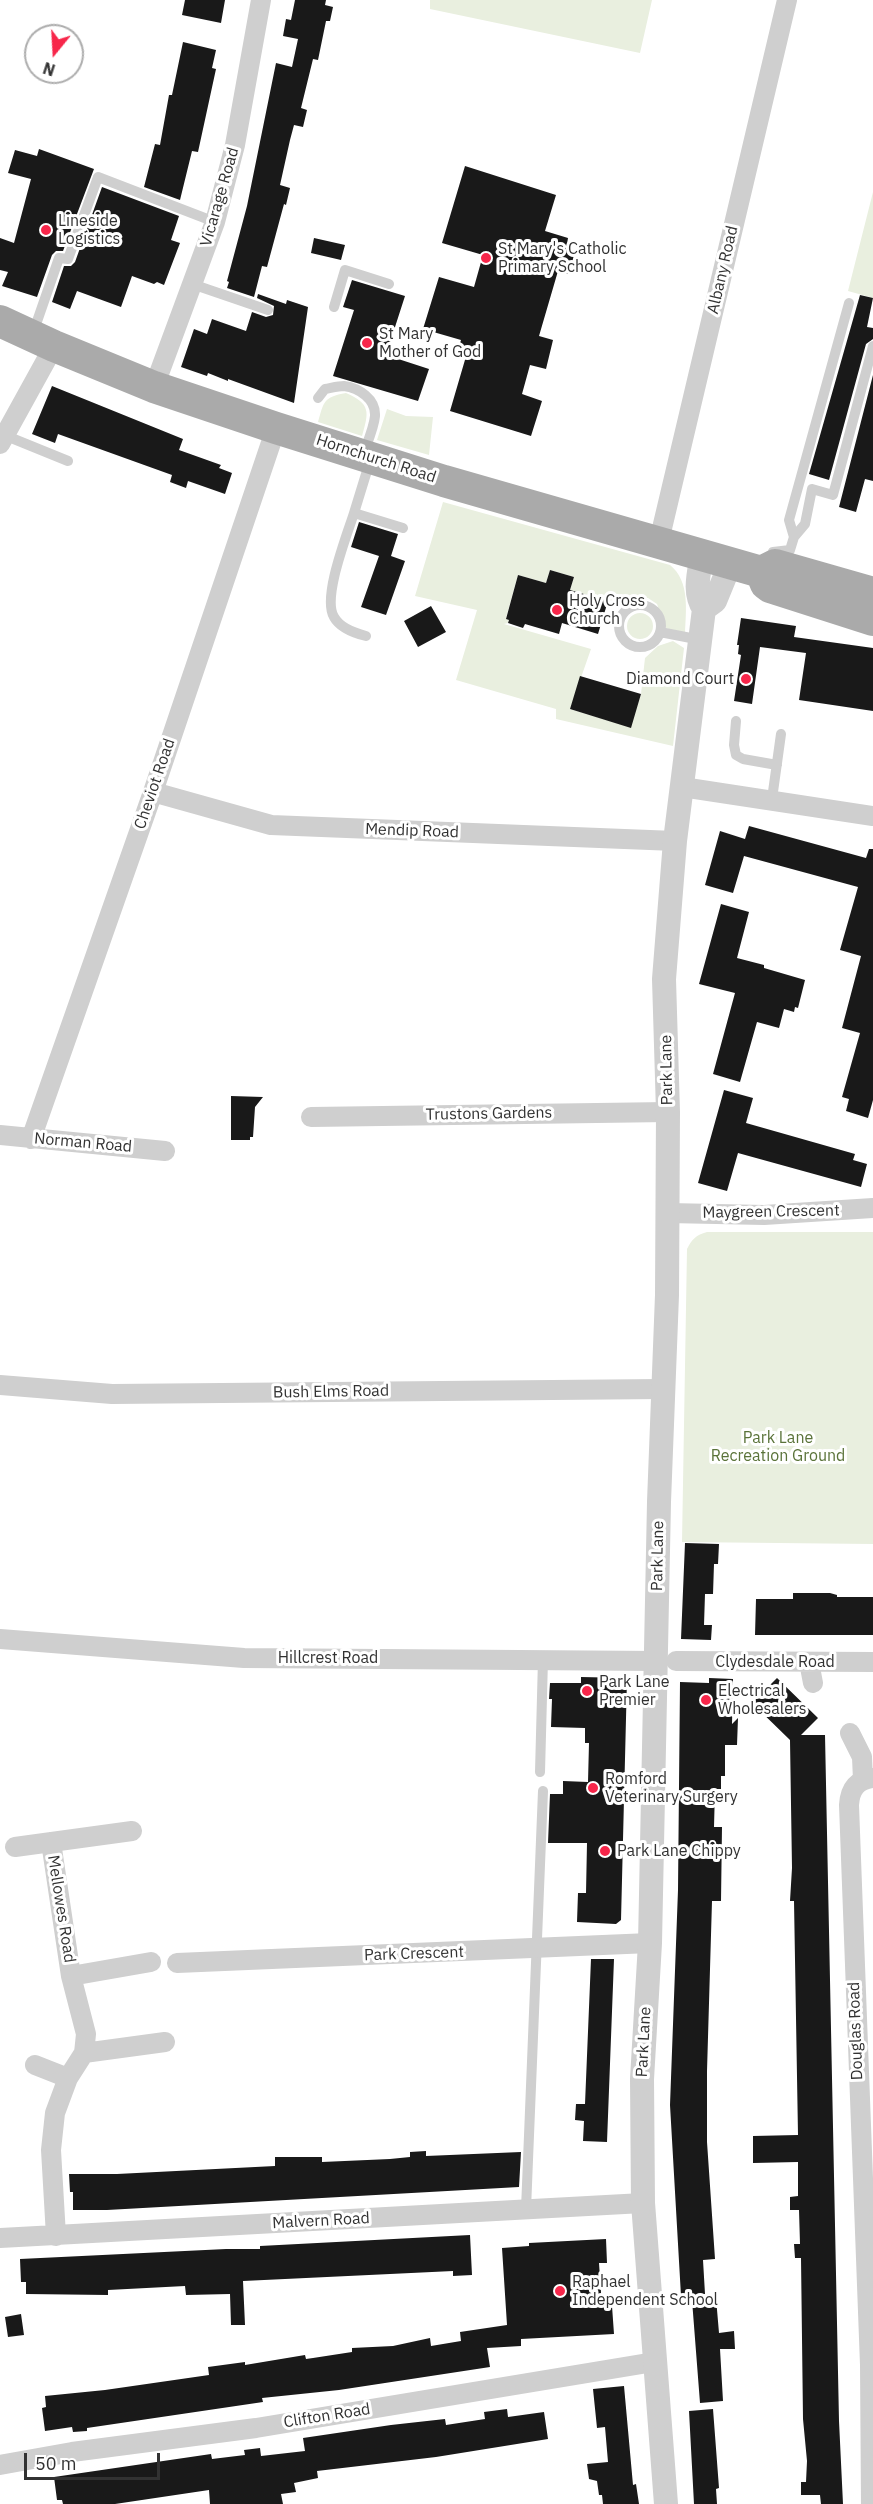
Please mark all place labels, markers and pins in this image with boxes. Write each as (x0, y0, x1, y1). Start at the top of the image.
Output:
place label: Lineside Logistics (58, 211, 120, 249)
marker: Lineside Logistics (39, 223, 53, 237)
place label: St Mary's Catholic Primary School (498, 239, 627, 277)
marker: St Mary's Catholic Primary School (479, 251, 493, 265)
place label: St Mary Mother of God (379, 324, 481, 362)
marker: St Mary Mother of God (360, 336, 374, 350)
place label: Holy Cross Church (569, 591, 645, 629)
marker: Holy Cross Church (550, 603, 564, 617)
place label: Diamond Court (626, 669, 734, 689)
marker: Diamond Court (739, 672, 753, 686)
place label: Park Lane Premier (599, 1672, 670, 1710)
place label: Electrical Wholesalers (718, 1681, 807, 1719)
marker: Park Lane Premier (580, 1684, 594, 1698)
marker: Electrical Wholesalers (699, 1693, 713, 1707)
place label: Romford Veterinary Surgery (605, 1769, 738, 1807)
marker: Romford Veterinary Surgery (586, 1781, 600, 1795)
place label: Park Lane Chippy (617, 1841, 741, 1861)
marker: Park Lane Chippy (598, 1844, 612, 1858)
place label: Raphael Independent School (572, 2272, 718, 2310)
marker: Raphael Independent School (553, 2284, 567, 2298)

